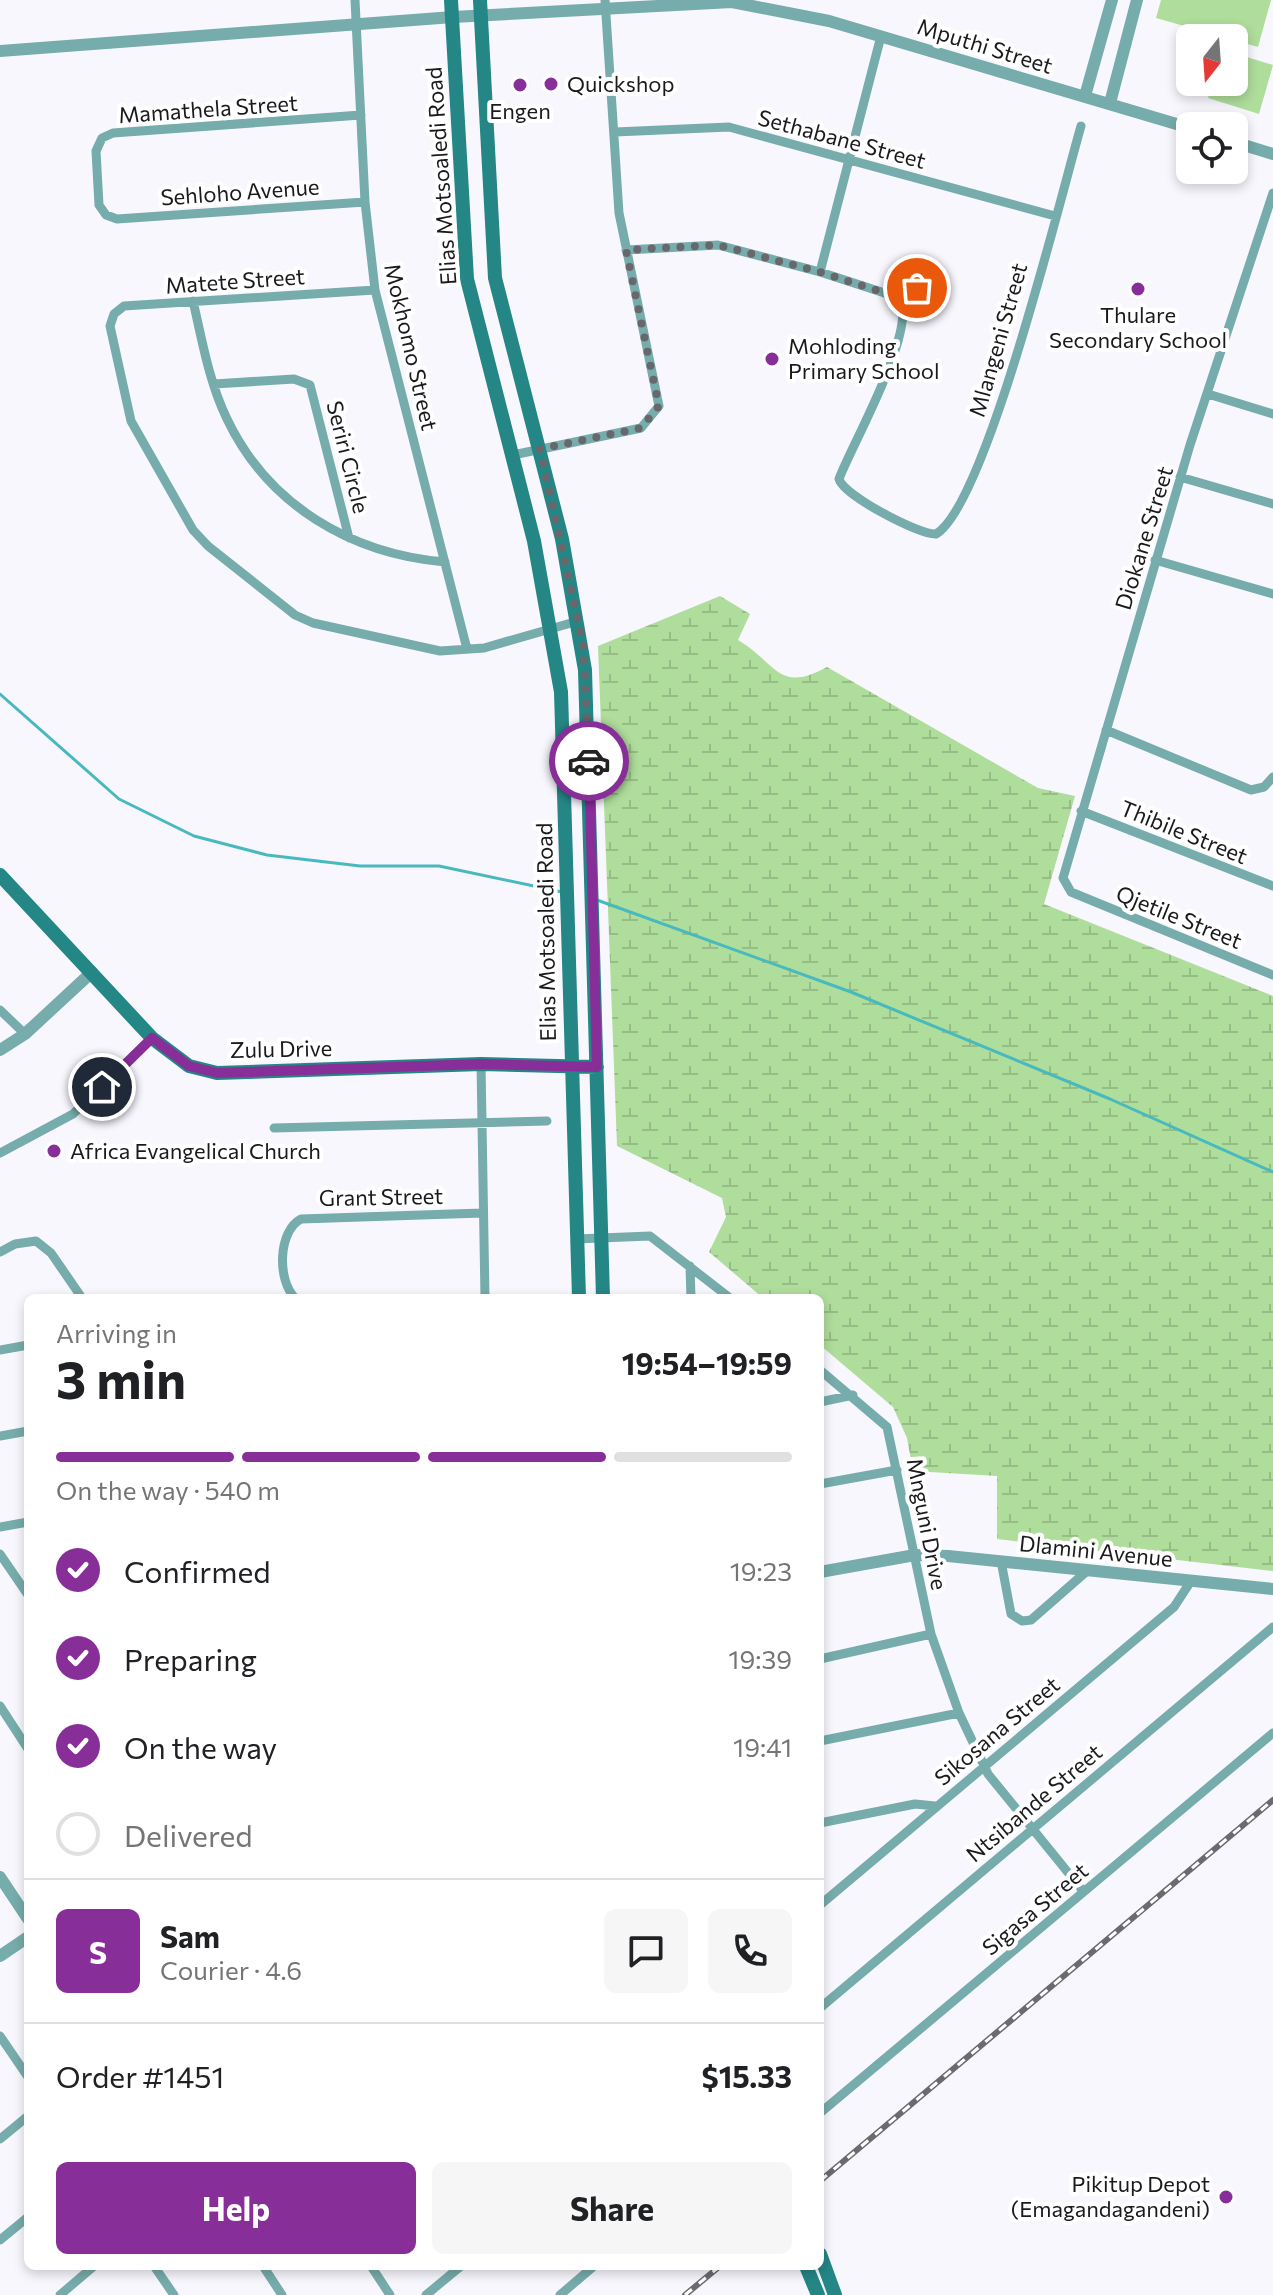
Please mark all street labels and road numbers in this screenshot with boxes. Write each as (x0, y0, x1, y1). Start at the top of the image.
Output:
street label: Mputhi Street (914, 12, 1056, 79)
street label: Elias Motsoaledi Road (419, 66, 462, 286)
street label: Mamathela Street (117, 89, 299, 128)
street label: Sethabane Street (755, 103, 929, 174)
street label: Sehloho Avenue (160, 172, 320, 211)
street label: Mlangeni Street (963, 260, 1032, 420)
street label: Mokhomo Street (379, 261, 444, 433)
street label: Matete Street (164, 262, 306, 299)
street label: Seriri Circle (321, 398, 375, 516)
street label: Diokane Street (1109, 463, 1178, 613)
street label: Thibile Street (1117, 794, 1252, 869)
street label: Elias Motsoaledi Road (530, 822, 561, 1042)
street label: Qjetile Street (1112, 879, 1246, 954)
street label: Zulu Drive (230, 1034, 332, 1063)
street label: Grant Street (319, 1182, 443, 1211)
street label: Mnguni Drive (902, 1456, 953, 1592)
street label: Dlamini Avenue (1018, 1529, 1174, 1572)
street label: Sikosana Street (929, 1670, 1065, 1791)
street label: Ntsibande Street (960, 1738, 1107, 1867)
street label: Sigasa Street (976, 1857, 1093, 1961)

